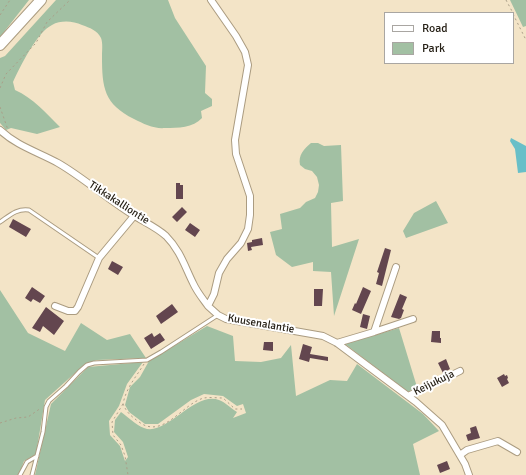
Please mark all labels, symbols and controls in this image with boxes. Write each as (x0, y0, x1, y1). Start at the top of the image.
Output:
legend (384, 12, 514, 64)
text: Road (422, 21, 448, 36)
text: Park (422, 41, 445, 56)
street label: Tikkakalliontie (86, 179, 152, 227)
street label: Kuusenalantie (227, 312, 295, 336)
street label: Keijukuja (411, 367, 457, 399)

